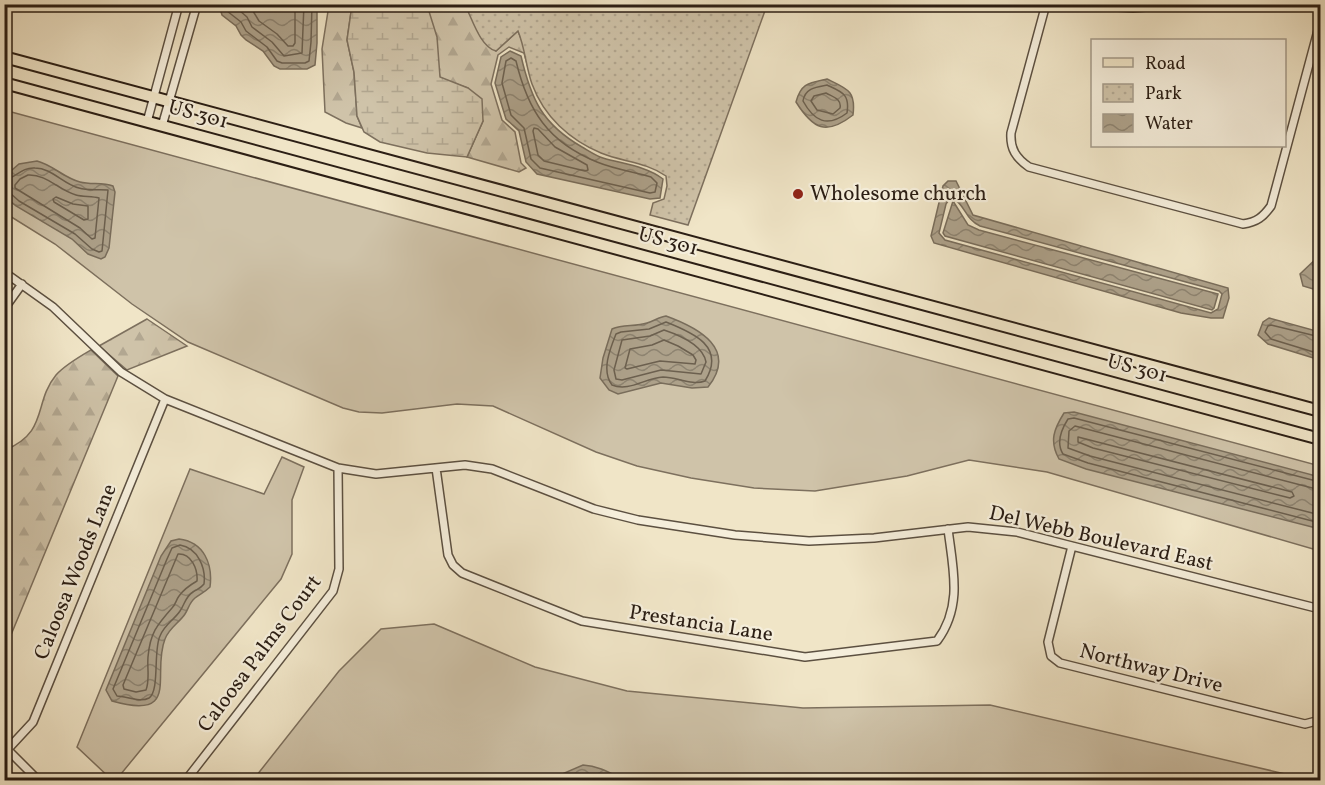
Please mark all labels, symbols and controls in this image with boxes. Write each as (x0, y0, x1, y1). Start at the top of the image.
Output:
legend (1091, 39, 1286, 147)
text: Road (1145, 52, 1186, 77)
text: Park (1145, 82, 1182, 107)
street label: US 301 (165, 93, 231, 137)
text: Water (1145, 112, 1193, 137)
place label: Wholesome church (810, 180, 987, 209)
marker: Wholesome church (791, 187, 805, 201)
street label: US 301 (635, 220, 701, 264)
street label: US 301 (1104, 347, 1170, 391)
street label: Caloosa Woods Lane (27, 480, 125, 664)
street label: Del Webb Boulevard East (986, 499, 1216, 579)
street label: Caloosa Palms Court (191, 569, 329, 739)
street label: Prestancia Lane (627, 598, 775, 650)
street label: Northway Drive (1076, 637, 1226, 701)

